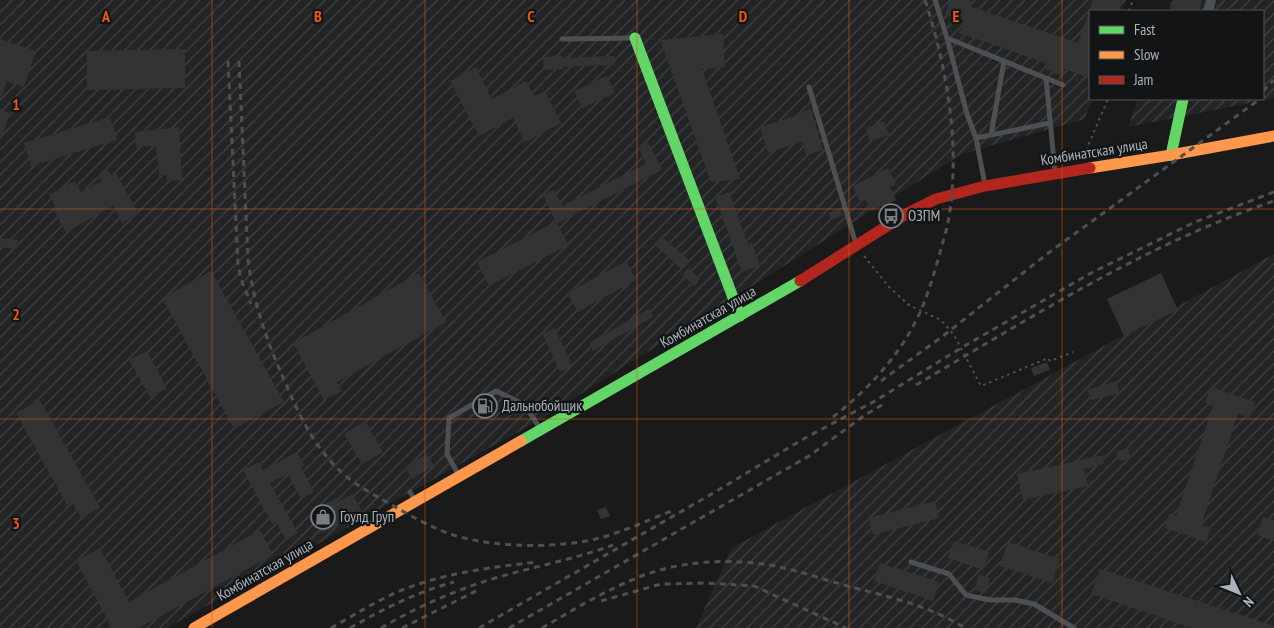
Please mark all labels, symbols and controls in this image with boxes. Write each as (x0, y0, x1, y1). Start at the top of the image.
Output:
text: A (101, 6, 111, 26)
text: B (314, 6, 322, 26)
text: C (527, 6, 535, 26)
text: D (739, 6, 748, 26)
text: E (953, 6, 960, 26)
legend (1089, 10, 1264, 100)
text: Fast (1134, 20, 1155, 39)
text: Slow (1134, 45, 1159, 64)
text: Jam (1133, 70, 1153, 89)
text: 1 (12, 94, 20, 114)
street label: Комбинатская улица (1039, 134, 1149, 169)
bus stop icon: ОЗПМ (878, 203, 904, 229)
place label: ОЗПМ (908, 206, 940, 225)
street label: Комбинатская улица (656, 281, 759, 352)
text: 2 (12, 304, 20, 324)
fuel station icon: Дальнобойщик (472, 393, 498, 419)
place label: Дальнобойщик (502, 396, 582, 415)
shop icon: Гоулд Груп (310, 504, 336, 530)
place label: Гоулд Груп (340, 507, 394, 526)
text: 3 (12, 513, 20, 533)
street label: Комбинатская улица (213, 534, 316, 605)
north arrow (1214, 568, 1264, 618)
text: N (1239, 593, 1258, 611)

